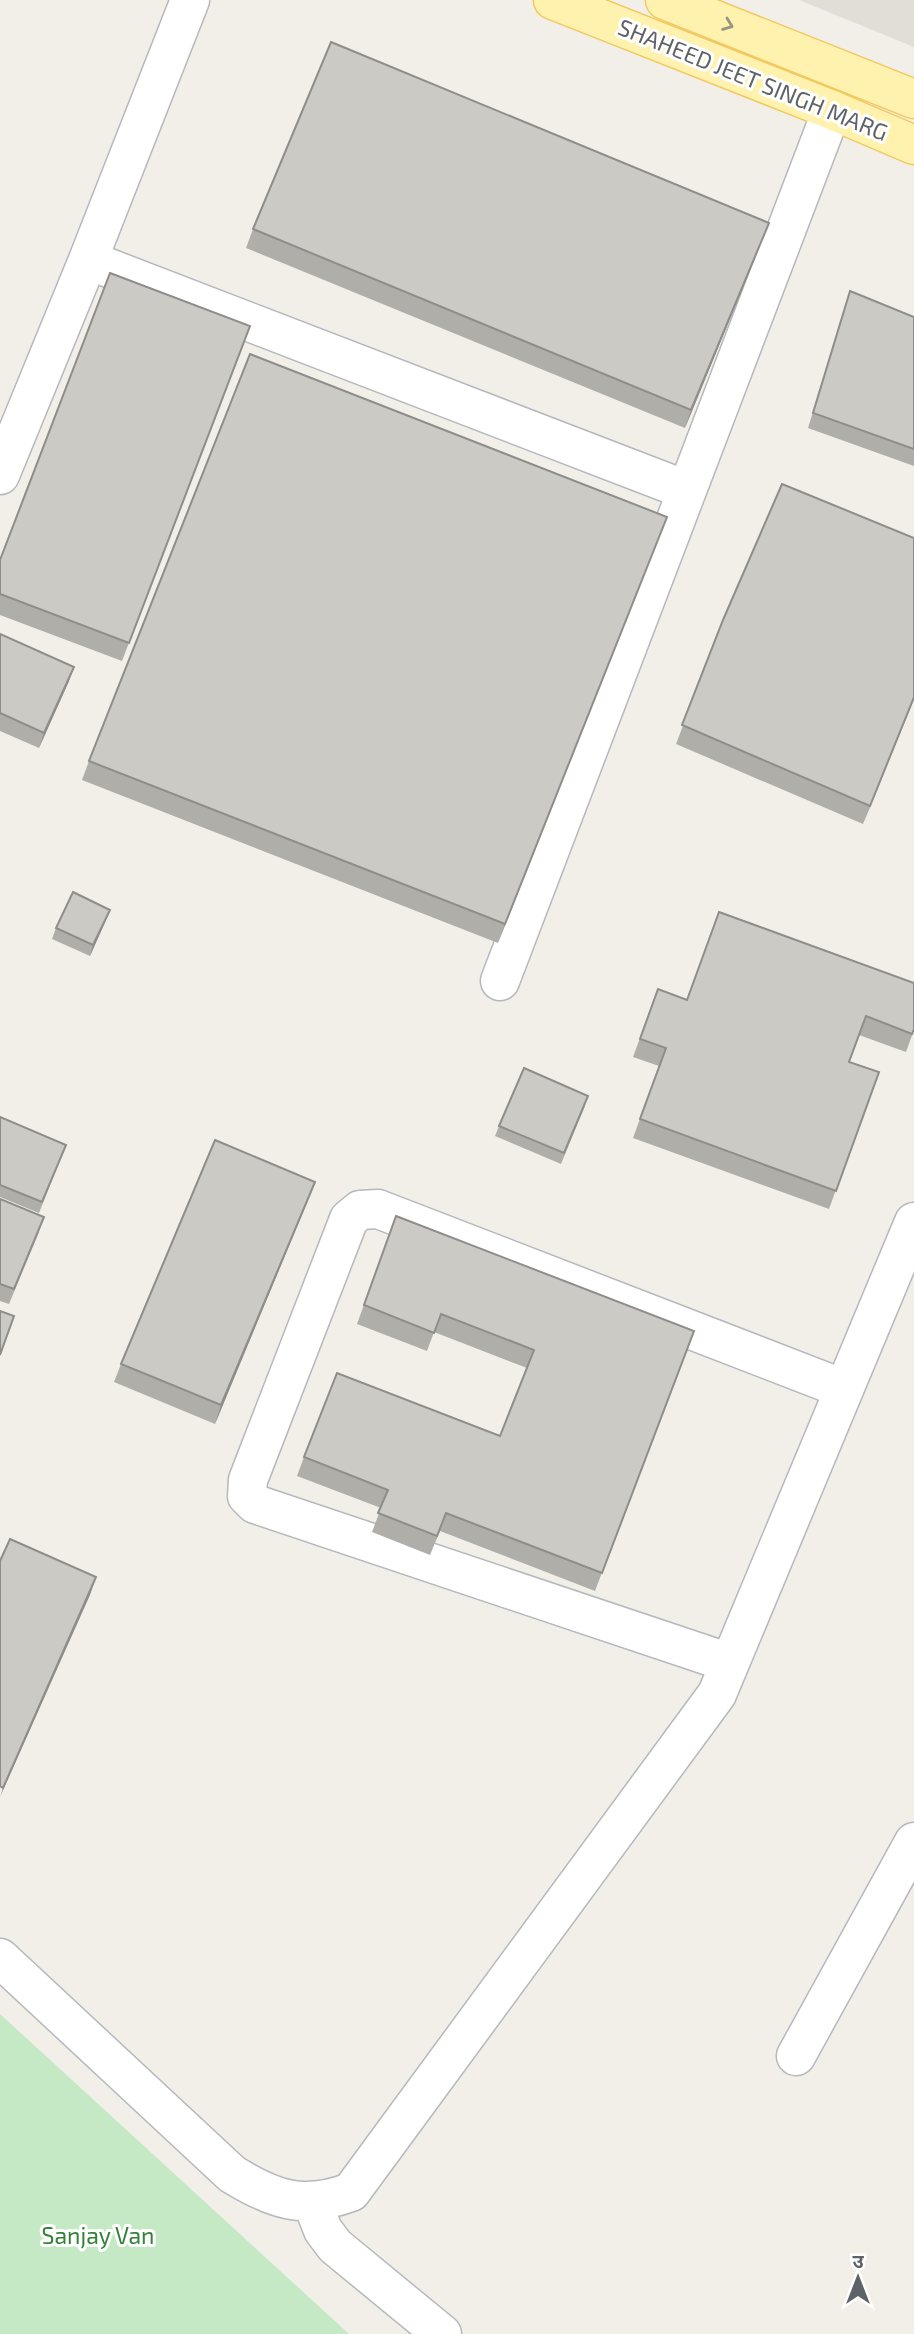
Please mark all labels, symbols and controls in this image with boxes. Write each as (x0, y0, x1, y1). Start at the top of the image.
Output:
street label: SHAHEED JEET SINGH MARG (614, 12, 892, 146)
one-way arrow (722, 17, 734, 31)
park label: Sanjay Van (42, 2221, 154, 2249)
north arrow (823, 2243, 893, 2313)
text: उ (852, 2249, 864, 2272)

